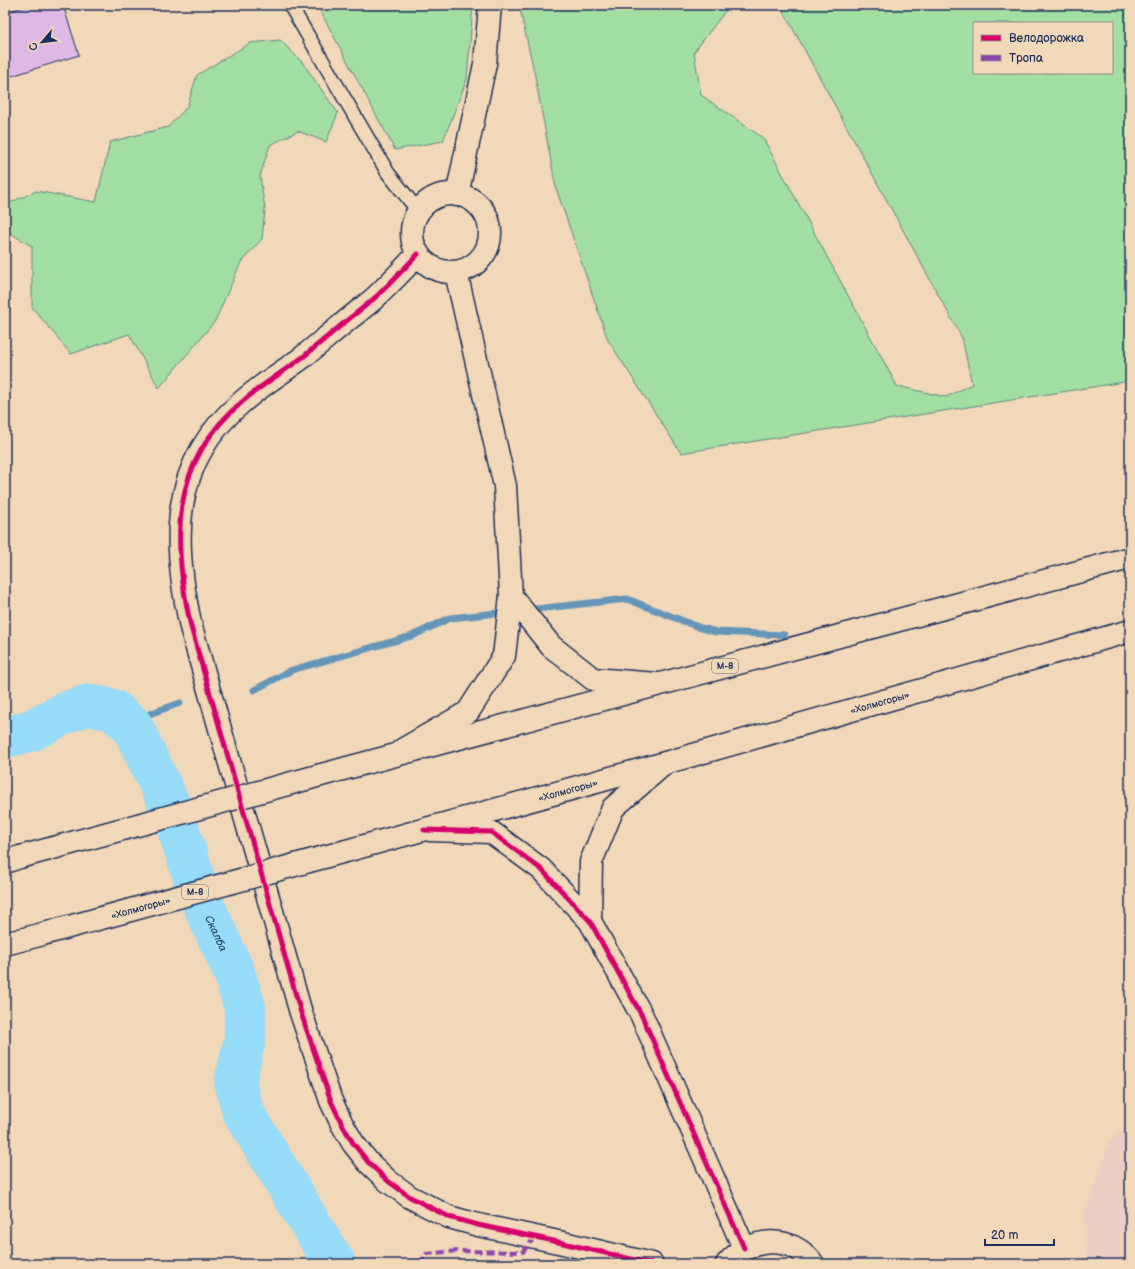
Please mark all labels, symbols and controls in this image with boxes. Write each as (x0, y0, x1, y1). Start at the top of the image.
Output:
north arrow (22, 22, 62, 62)
legend (973, 22, 1113, 74)
text: Велодорожка (1009, 31, 1084, 46)
text: С (26, 40, 41, 53)
text: Тропа (1009, 51, 1043, 66)
road number: М-8 (712, 659, 738, 673)
street label: «Холмогоры» (849, 689, 911, 717)
street label: «Холмогоры» (537, 777, 600, 805)
road number: М-8 (182, 885, 208, 899)
street label: «Холмогоры» (110, 894, 172, 922)
water label: Скалба (202, 913, 230, 954)
scale bar (985, 1221, 1054, 1247)
text: 20 m (991, 1228, 1018, 1243)

